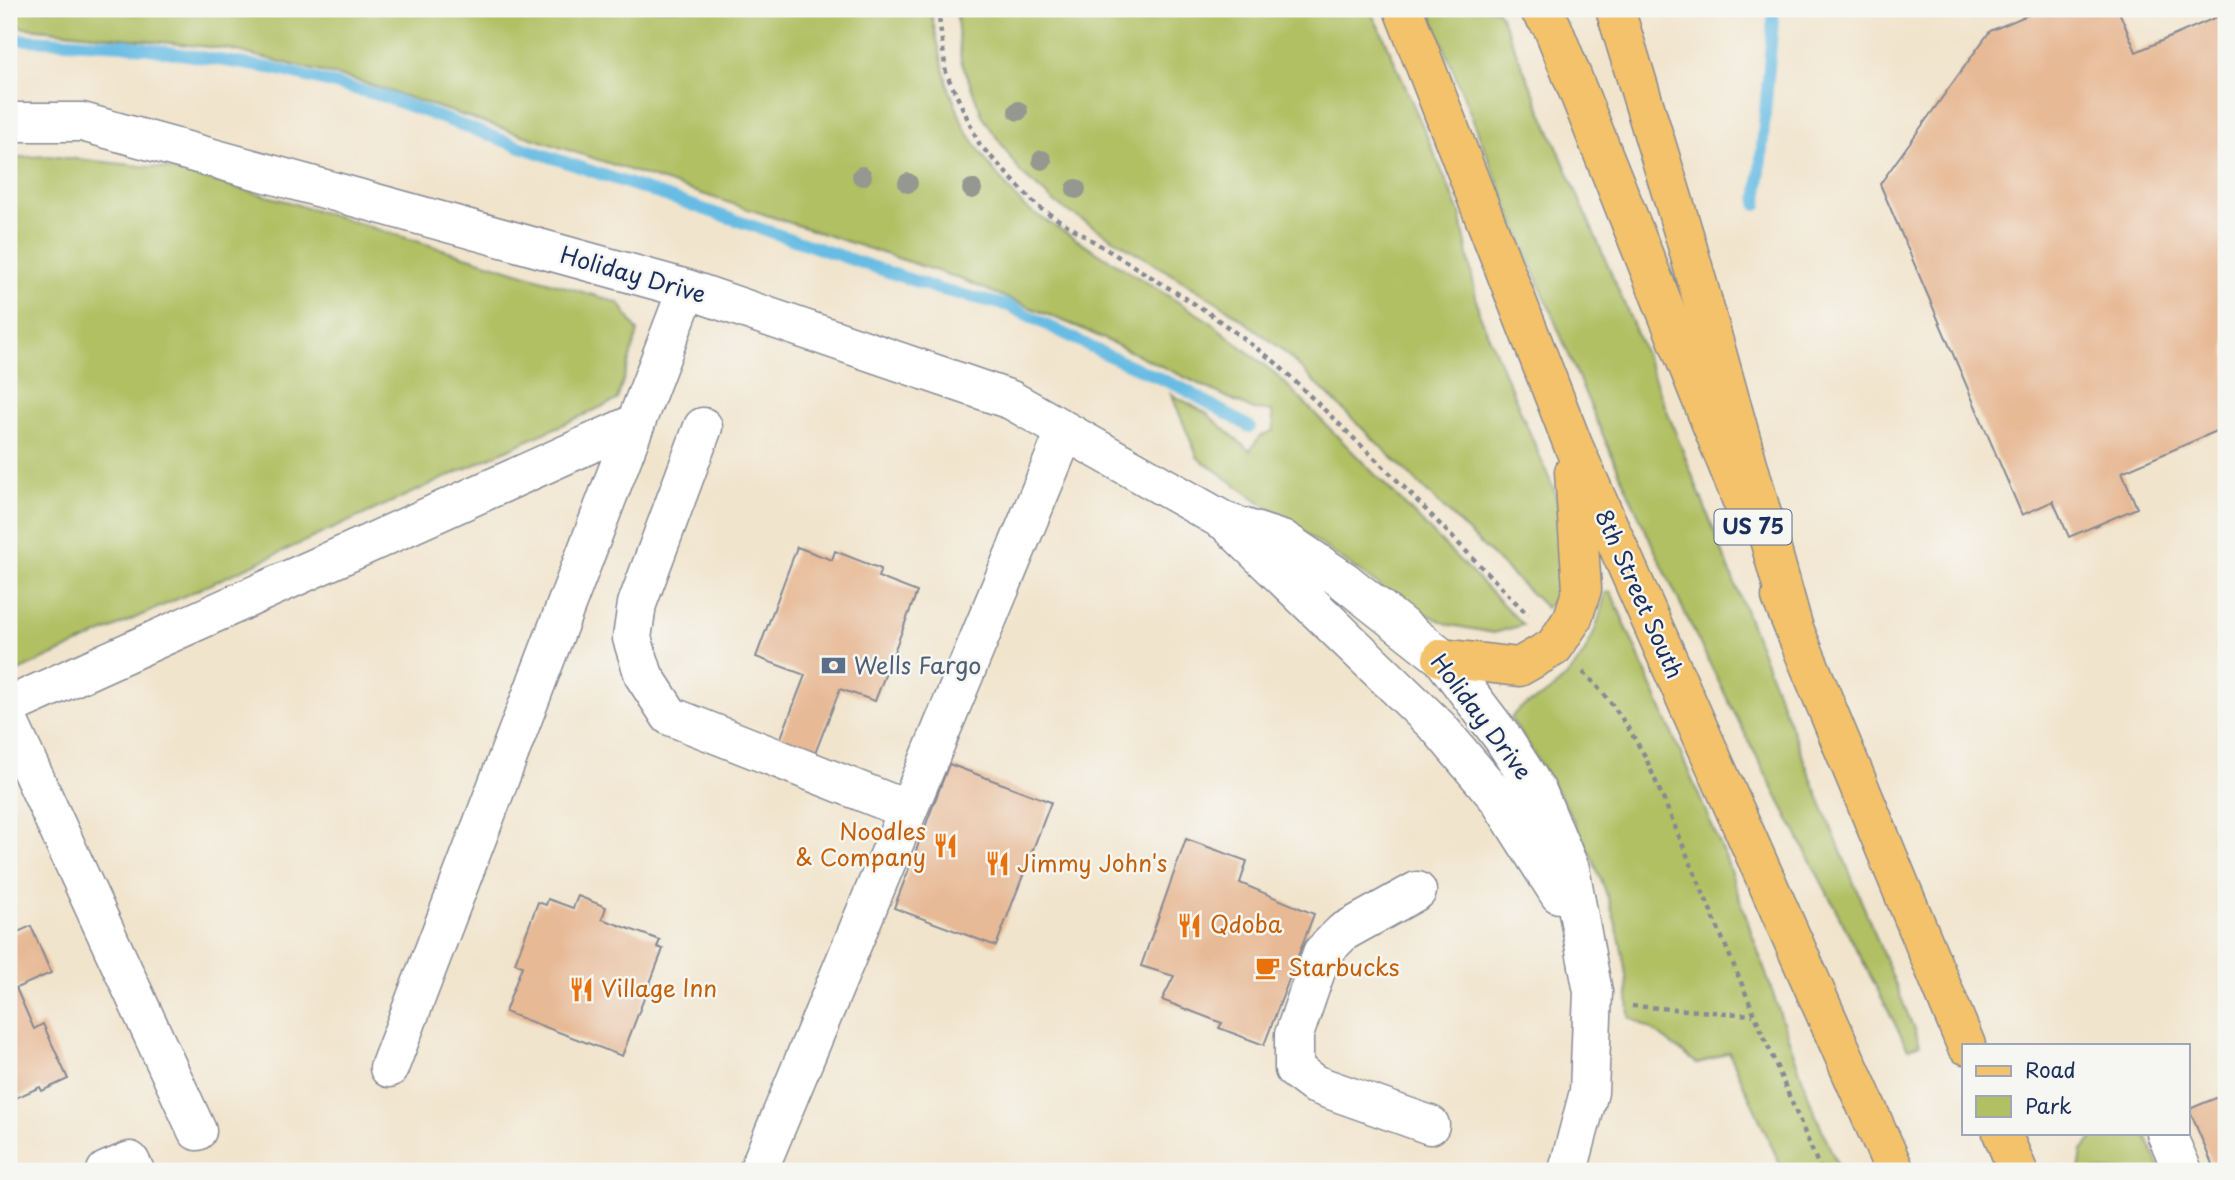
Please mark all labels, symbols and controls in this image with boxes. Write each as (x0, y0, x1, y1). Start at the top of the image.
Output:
street label: Holiday Drive (557, 236, 710, 311)
street label: 8th Street South (1587, 503, 1693, 684)
road number: US 75 (1714, 510, 1792, 544)
street label: Holiday Drive (1423, 646, 1541, 786)
place label: Wells Fargo (854, 647, 981, 682)
bank icon: Wells Fargo (820, 652, 848, 680)
place label: Noodles & Company (795, 813, 926, 874)
restaurant icon: Noodles & Company (932, 831, 960, 859)
place label: Jimmy John's (1017, 845, 1167, 880)
restaurant icon: Jimmy John's (983, 850, 1011, 878)
place label: Qdoba (1210, 906, 1283, 941)
restaurant icon: Qdoba (1176, 911, 1204, 939)
place label: Starbucks (1288, 949, 1399, 984)
cafe icon: Starbucks (1254, 954, 1282, 982)
place label: Village Inn (601, 970, 717, 1005)
restaurant icon: Village Inn (567, 975, 595, 1003)
legend (1962, 1044, 2190, 1134)
text: Road (2025, 1053, 2076, 1085)
text: Park (2025, 1089, 2072, 1121)

